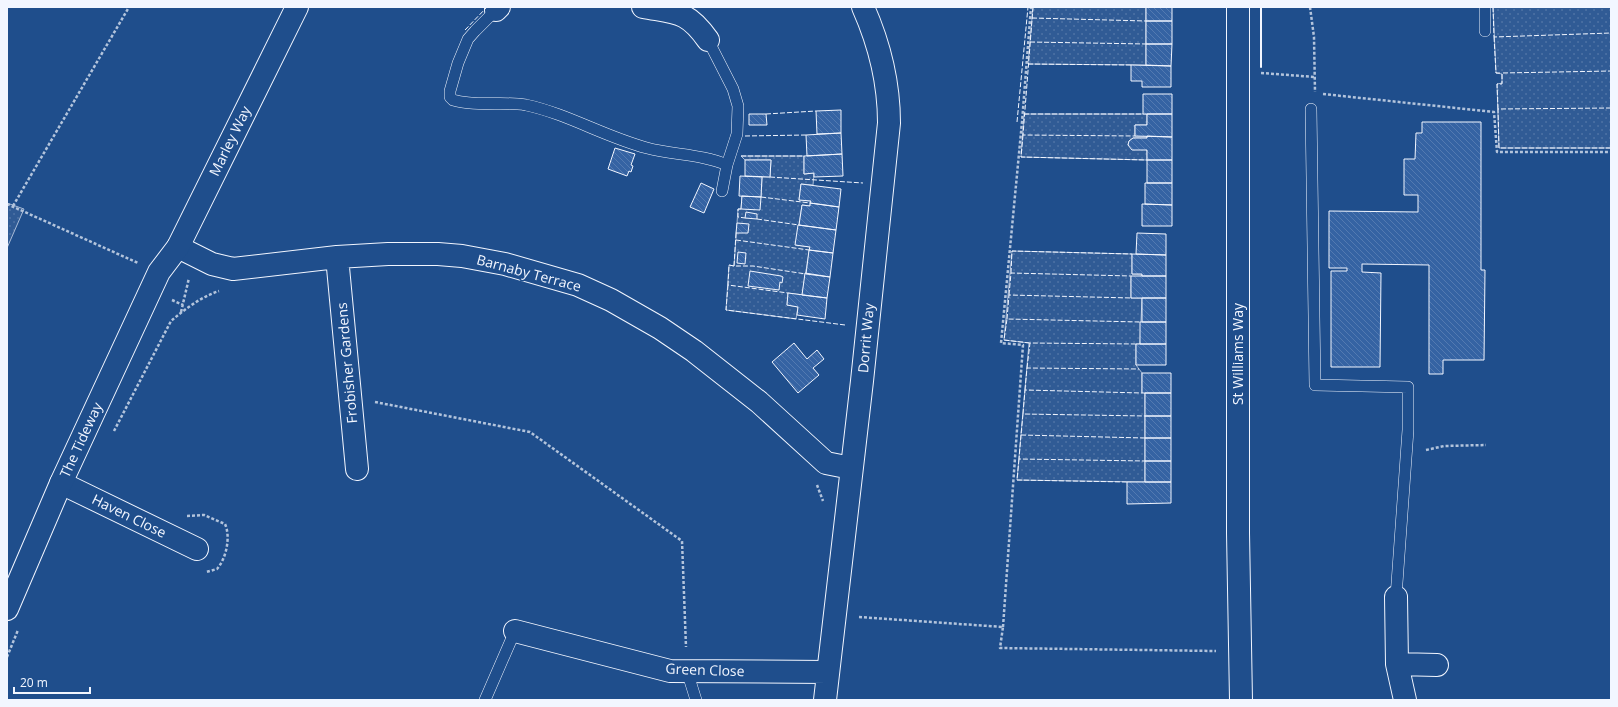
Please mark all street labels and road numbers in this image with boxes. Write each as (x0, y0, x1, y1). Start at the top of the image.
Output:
street label: Marley Way (204, 102, 255, 179)
street label: Barnaby Terrace (475, 249, 584, 296)
street label: Frobisher Gardens (332, 301, 361, 424)
street label: Dorrit Way (853, 301, 878, 374)
street label: St Williams Way (1228, 302, 1247, 405)
street label: The Tideway (55, 398, 107, 481)
street label: Haven Close (89, 489, 170, 542)
street label: Green Close (665, 659, 745, 680)

